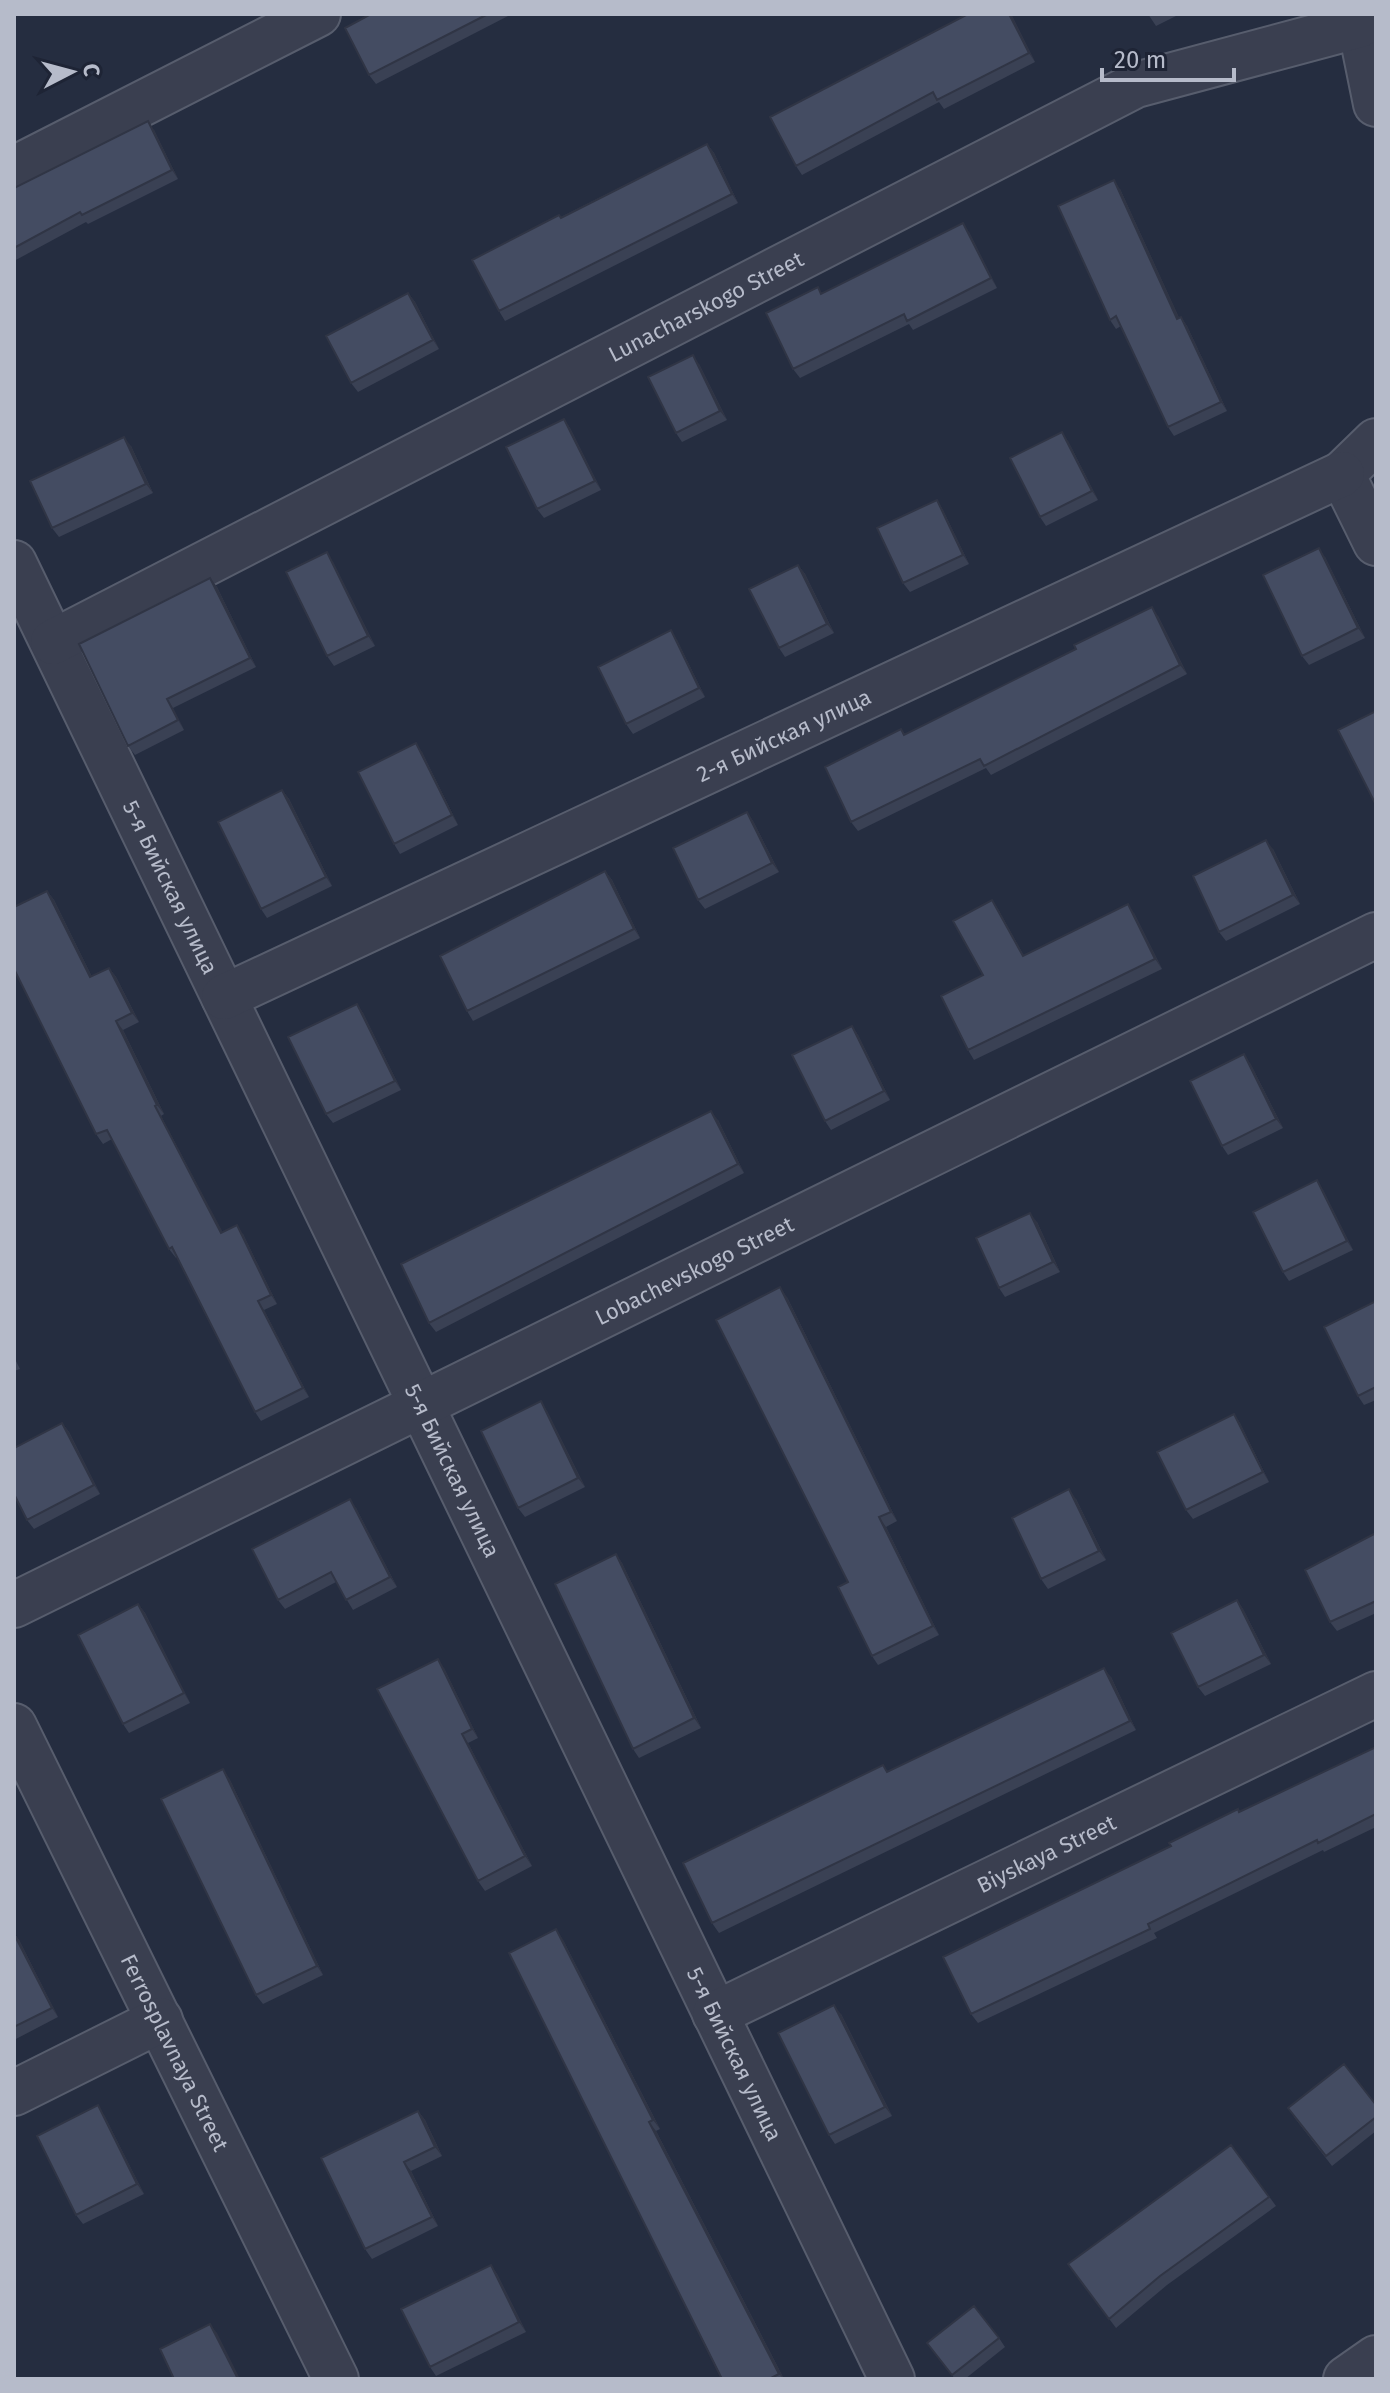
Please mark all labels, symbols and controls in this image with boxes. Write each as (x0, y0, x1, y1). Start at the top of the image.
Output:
north arrow (32, 32, 112, 112)
scale bar (1102, 32, 1234, 82)
text: 20 m (1114, 46, 1166, 74)
text: С (77, 62, 106, 78)
street label: Lunacharskogo Street (604, 245, 808, 368)
street label: 2-я Бийская улица (692, 683, 875, 788)
street label: 5-я Бийская улица (117, 796, 224, 978)
street label: Lobachevskogo Street (590, 1210, 798, 1331)
street label: 5-я Бийская улица (399, 1379, 506, 1562)
street label: Biyskaya Street (972, 1809, 1120, 1899)
street label: Ferrosplavnaya Street (115, 1950, 235, 2155)
street label: 5-я Бийская улица (681, 1963, 788, 2145)

